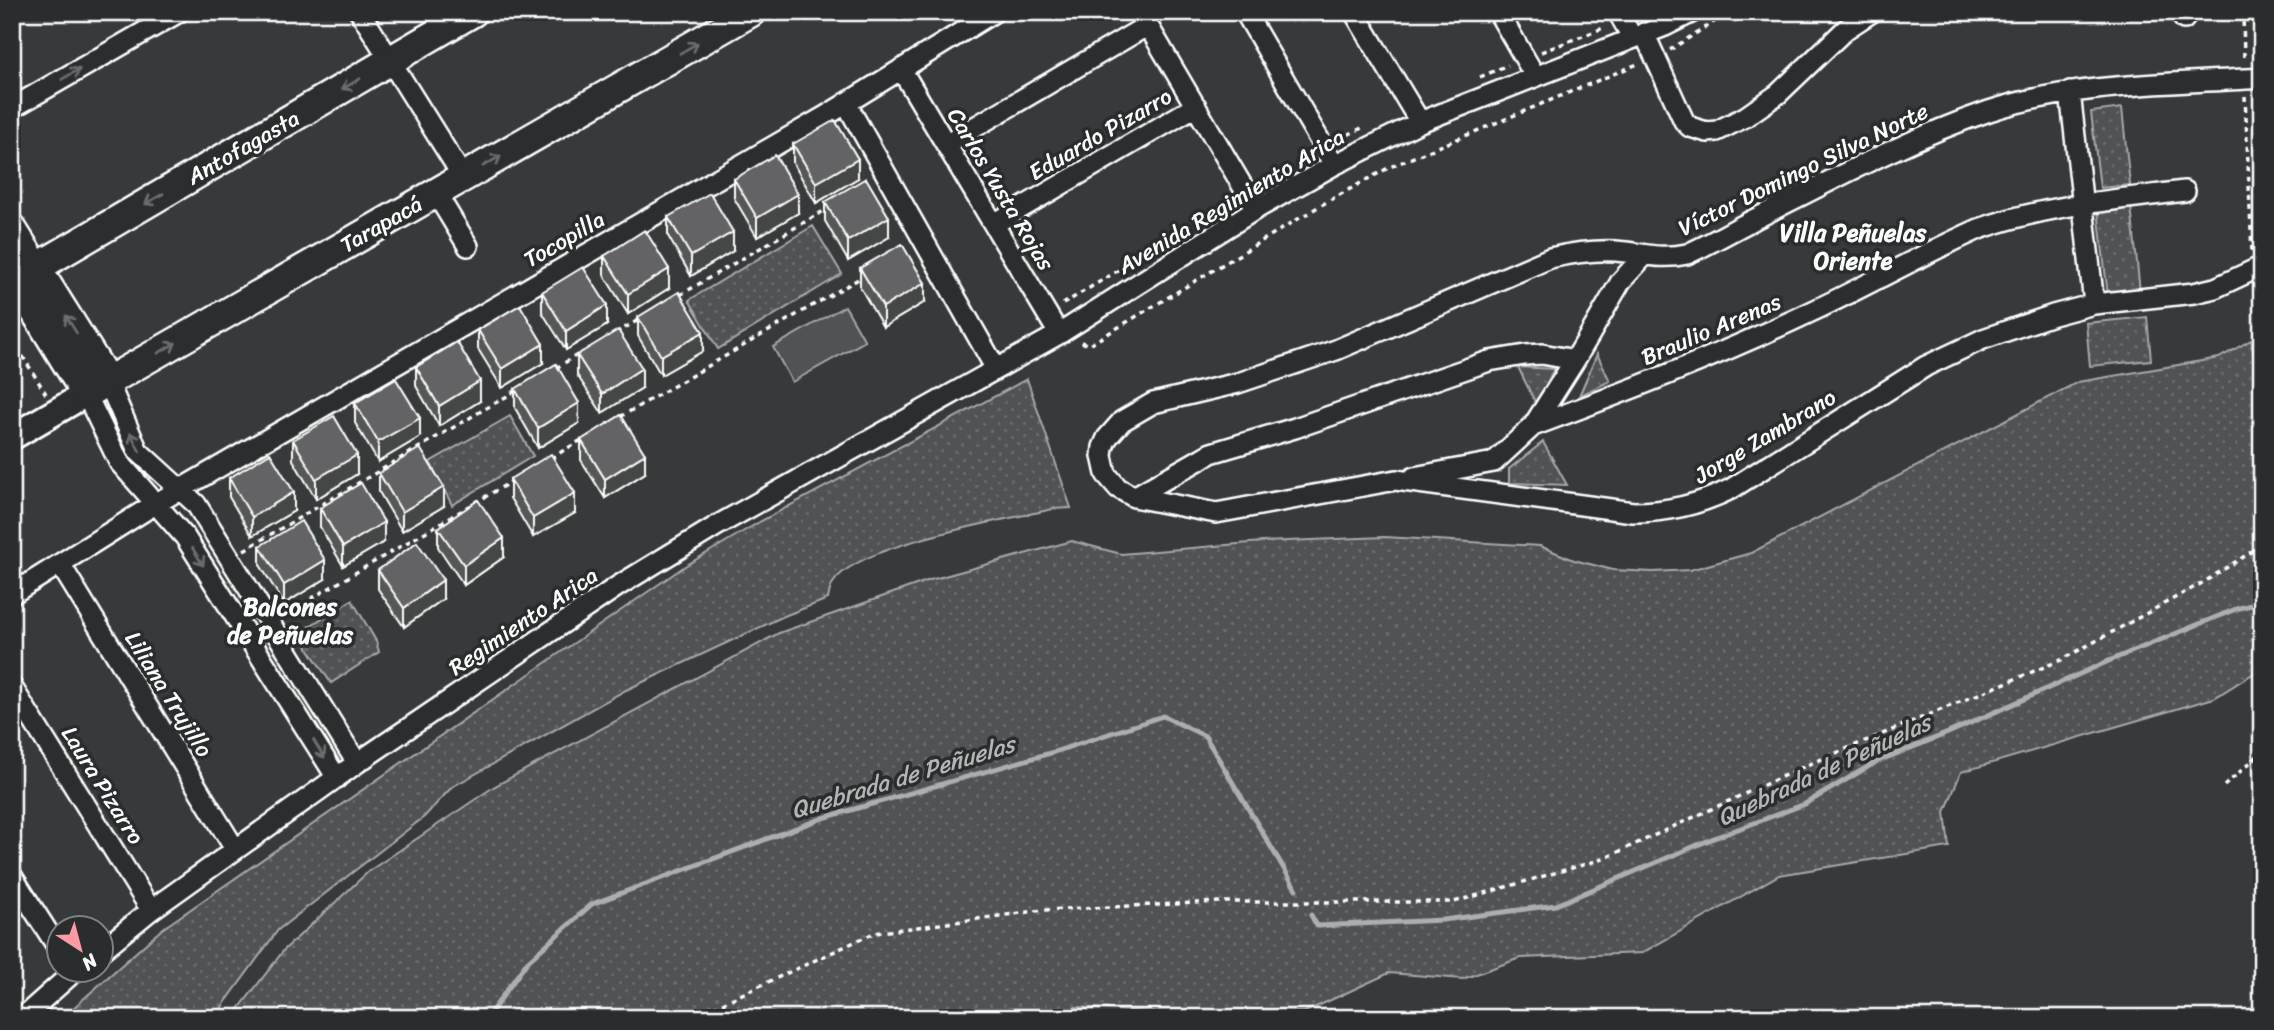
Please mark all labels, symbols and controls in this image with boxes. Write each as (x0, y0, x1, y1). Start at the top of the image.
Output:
one-way arrow (678, 41, 698, 55)
one-way arrow (61, 67, 81, 81)
one-way arrow (341, 77, 361, 91)
street label: Eduardo Pizarro (1020, 77, 1180, 192)
street label: Víctor Domingo Silva Norte (1671, 91, 1936, 248)
street label: Antofagasta (178, 98, 308, 197)
street label: Carlos Yusta Rojas (936, 100, 1066, 279)
street label: Avenida Regimiento Arica (1109, 117, 1353, 286)
one-way arrow (481, 154, 501, 168)
street label: Tarapacá (332, 184, 430, 265)
one-way arrow (145, 192, 165, 206)
street label: Tocopilla (516, 199, 613, 279)
district label: Villa Peñuelas Oriente (1780, 212, 1927, 282)
street label: Braulio Arenas (1634, 281, 1788, 377)
one-way arrow (64, 314, 78, 334)
one-way arrow (156, 340, 176, 354)
street label: Jorge Zambrano (1685, 377, 1845, 496)
one-way arrow (128, 432, 142, 453)
one-way arrow (191, 546, 205, 566)
street label: Regimiento Arica (440, 556, 607, 687)
district label: Balcones de Peñuelas (227, 586, 354, 656)
street label: Liliana Trujillo (113, 623, 224, 766)
water label: Quebrada de Peñuelas (1710, 701, 1941, 838)
street label: Laura Pizarro (50, 718, 155, 853)
water label: Quebrada de Peñuelas (786, 722, 1023, 831)
one-way arrow (312, 739, 326, 759)
north arrow (46, 914, 116, 984)
text: N (74, 945, 106, 980)

